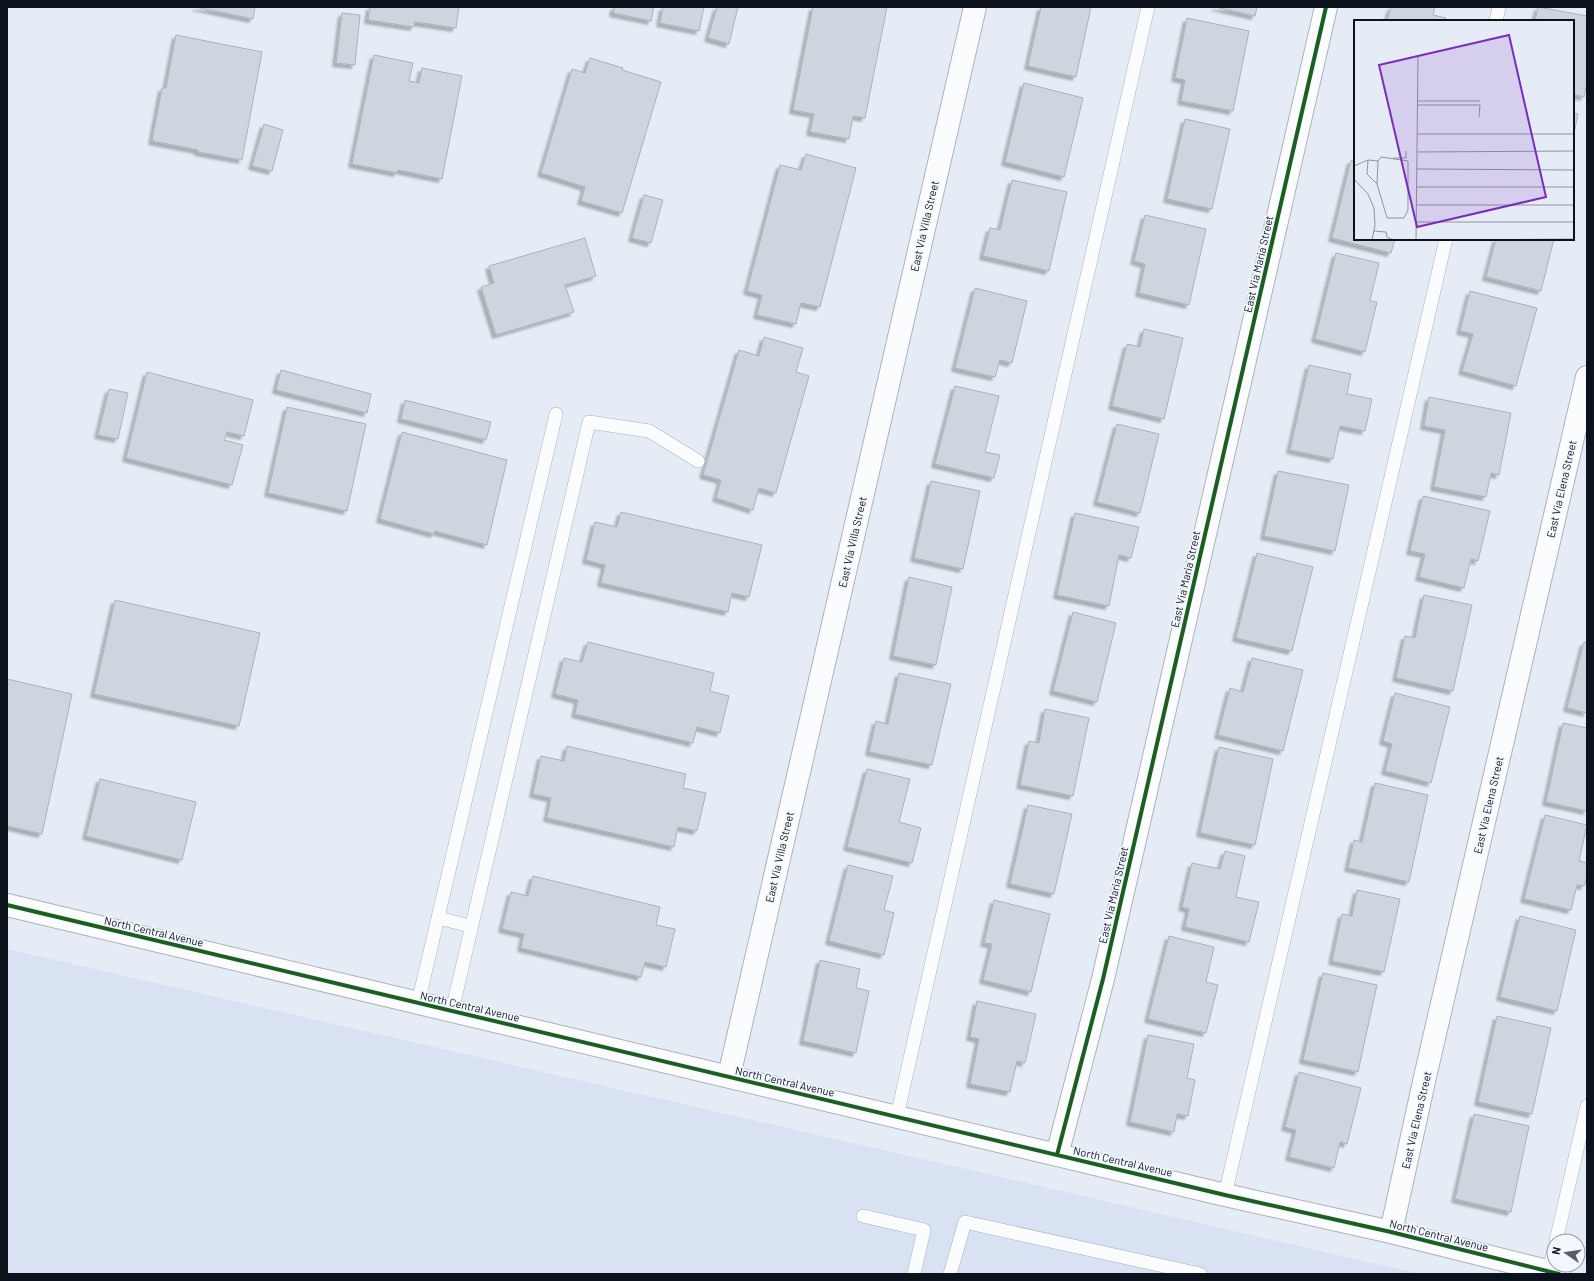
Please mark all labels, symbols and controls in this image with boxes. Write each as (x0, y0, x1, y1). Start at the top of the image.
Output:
inset map (1354, 20, 1574, 240)
street label: East Via Villa Street (907, 179, 941, 273)
street label: East Via Maria Street (1241, 214, 1275, 314)
street label: East Via Elena Street (1543, 439, 1579, 539)
street label: East Via Villa Street (835, 495, 869, 589)
street label: East Via Maria Street (1168, 529, 1202, 629)
street label: East Via Elena Street (1470, 755, 1506, 855)
street label: East Via Villa Street (762, 810, 796, 904)
street label: East Via Maria Street (1096, 845, 1130, 945)
street label: North Central Avenue (103, 913, 205, 949)
street label: North Central Avenue (419, 988, 521, 1024)
street label: North Central Avenue (734, 1063, 836, 1099)
street label: East Via Elena Street (1398, 1070, 1434, 1170)
street label: North Central Avenue (1072, 1143, 1174, 1179)
street label: North Central Avenue (1388, 1216, 1490, 1254)
north arrow (1546, 1233, 1586, 1273)
text: N (1549, 1246, 1563, 1256)

